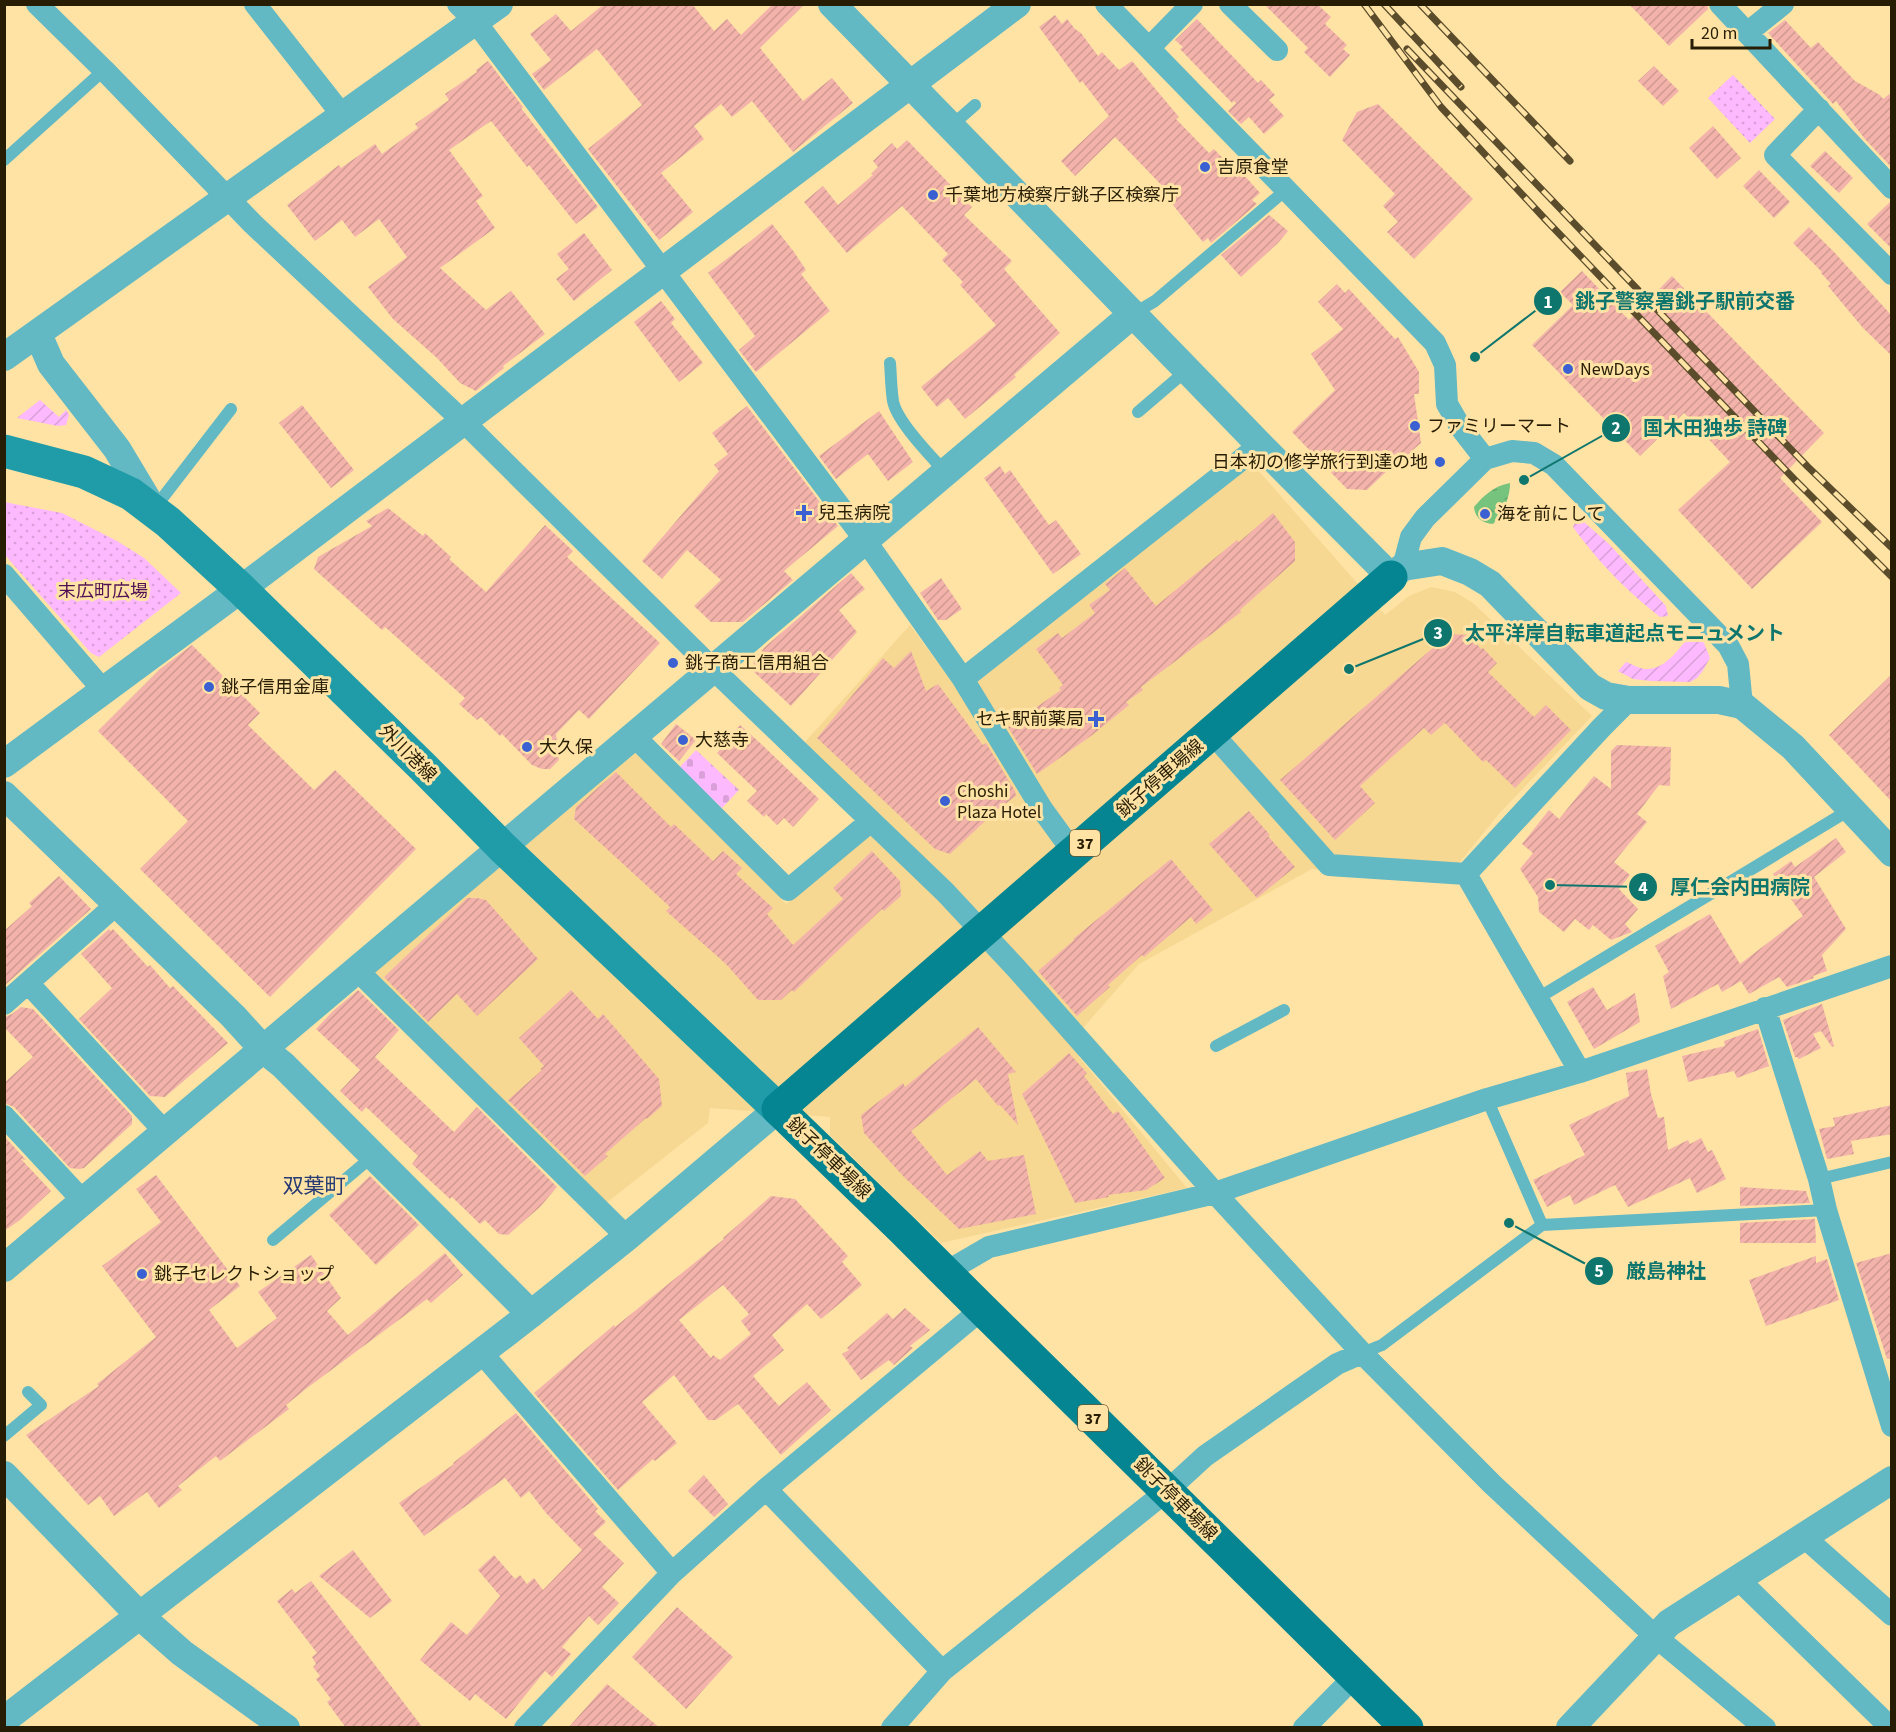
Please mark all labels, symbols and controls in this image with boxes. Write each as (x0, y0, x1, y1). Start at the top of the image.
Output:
scale bar (1692, 12, 1770, 50)
text: 20 m (1701, 21, 1737, 46)
place label: 吉原食堂 (1217, 155, 1289, 180)
marker: 吉原食堂 (1198, 160, 1212, 174)
place label: 千葉地方検察庁銚子区検察庁 (945, 183, 1179, 208)
marker: 千葉地方検察庁銚子区検察庁 (926, 188, 940, 202)
callout: 銚子警察署銚子駅前交番 (1533, 282, 1807, 320)
text: 銚子警察署銚子駅前交番 (1575, 288, 1795, 316)
text: 1 (1543, 290, 1553, 315)
place label: NewDays (1580, 357, 1650, 382)
marker: NewDays (1561, 362, 1575, 376)
callout: 国木田独歩 詩碑 (1601, 409, 1799, 447)
place label: ファミリーマート (1427, 414, 1571, 439)
text: 国木田独歩 詩碑 (1643, 415, 1787, 443)
text: 2 (1611, 416, 1621, 441)
marker: ファミリーマート (1408, 419, 1422, 433)
place label: 日本初の修学旅行到達の地 (1212, 450, 1428, 475)
marker: 日本初の修学旅行到達の地 (1433, 455, 1447, 469)
place label: 兒玉病院 (818, 501, 890, 526)
place label: 海を前にして (1497, 502, 1604, 527)
marker: 兒玉病院 (795, 504, 813, 522)
marker: 海を前にして (1478, 507, 1492, 521)
park label: 末広町広場 (58, 579, 148, 604)
callout: 太平洋岸自転車道起点モニュメント (1423, 614, 1797, 652)
text: 太平洋岸自転車道起点モニュメント (1465, 620, 1785, 648)
text: 3 (1433, 621, 1443, 646)
place label: 銚子商工信用組合 (685, 651, 829, 676)
marker: 銚子商工信用組合 (666, 656, 680, 670)
place label: 銚子信用金庫 (221, 675, 329, 700)
marker: 銚子信用金庫 (202, 680, 216, 694)
place label: セキ駅前薬局 (976, 707, 1084, 732)
marker: セキ駅前薬局 (1089, 712, 1103, 726)
street label: 外川港線 (373, 719, 442, 788)
place label: 大慈寺 (695, 728, 749, 753)
marker: 大慈寺 (676, 733, 690, 747)
street label: 銚子停車場線 (1111, 734, 1209, 823)
place label: 大久保 (539, 735, 593, 760)
marker: 大久保 (520, 740, 534, 754)
place label: Choshi Plaza Hotel (957, 779, 1041, 825)
marker: Choshi Plaza Hotel (938, 794, 952, 808)
road number: 37 (1070, 830, 1100, 856)
callout: 厚仁会内田病院 (1628, 868, 1822, 906)
text: 厚仁会内田病院 (1670, 874, 1810, 902)
text: 4 (1638, 876, 1648, 901)
street label: 銚子停車場線 (781, 1112, 876, 1205)
district label: 双葉町 (283, 1171, 346, 1201)
callout: 厳島神社 (1584, 1252, 1718, 1290)
text: 厳島神社 (1626, 1258, 1706, 1286)
text: 5 (1594, 1259, 1604, 1284)
place label: 銚子セレクトショップ (154, 1262, 334, 1287)
marker: 銚子セレクトショップ (135, 1267, 149, 1281)
road number: 37 (1078, 1405, 1108, 1431)
street label: 銚子停車場線 (1129, 1452, 1223, 1546)

